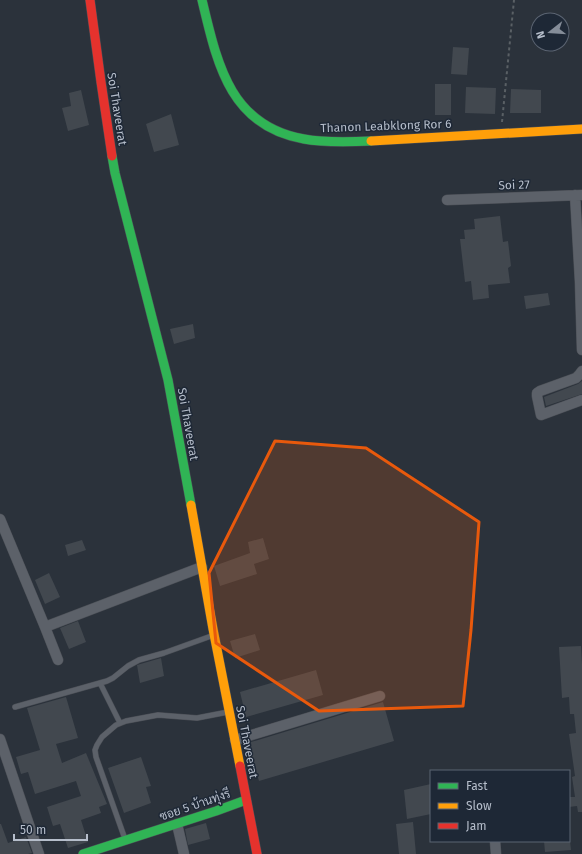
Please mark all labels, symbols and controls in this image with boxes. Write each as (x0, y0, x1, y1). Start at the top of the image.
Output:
north arrow (530, 12, 570, 52)
text: N (534, 29, 548, 40)
street label: Soi Thaveerat (104, 71, 130, 147)
street label: Thanon Leabklong Ror 6 (320, 117, 452, 135)
street label: Soi 27 (498, 177, 530, 193)
street label: Soi Thaveerat (175, 386, 201, 462)
street label: Soi Thaveerat (233, 704, 261, 780)
legend (430, 770, 570, 842)
text: Fast (466, 779, 488, 793)
street label: ซอย 5 บ้านทุ่งรี (157, 785, 233, 826)
text: Slow (466, 799, 492, 813)
scale bar (14, 816, 87, 842)
text: Jam (466, 819, 486, 833)
text: 50 m (20, 823, 46, 837)

